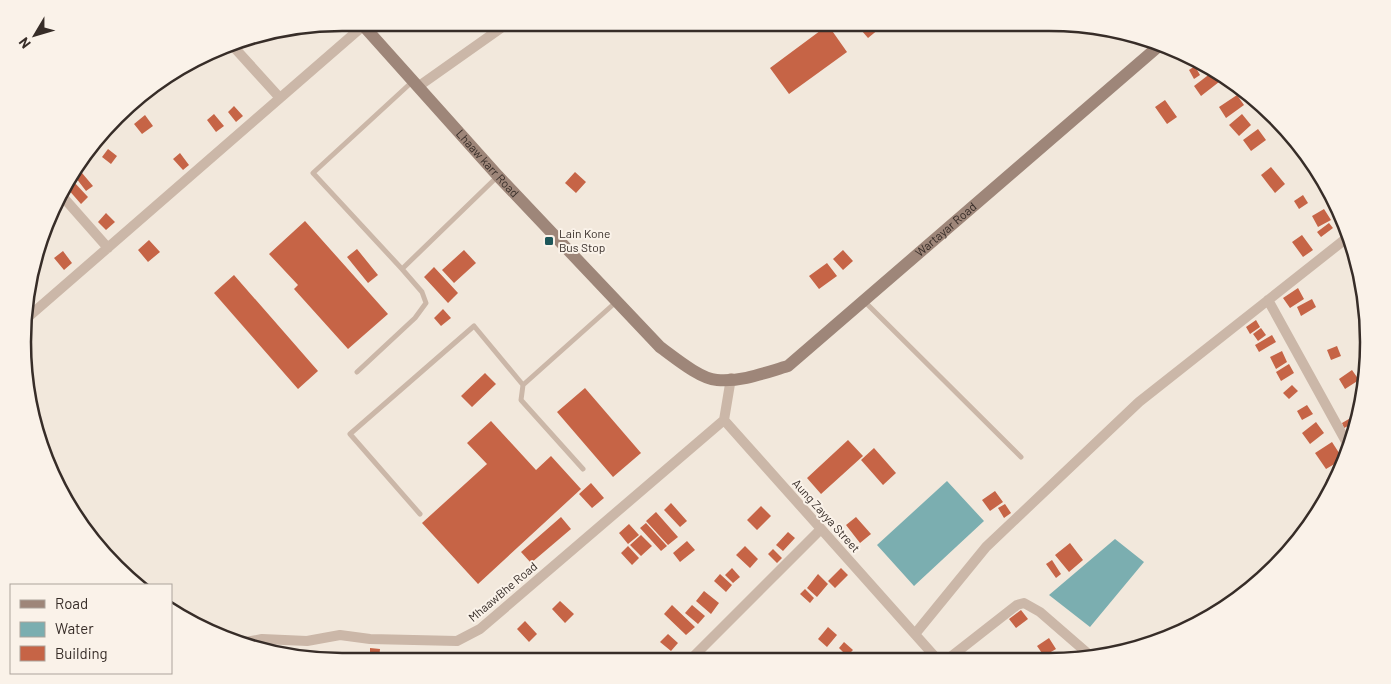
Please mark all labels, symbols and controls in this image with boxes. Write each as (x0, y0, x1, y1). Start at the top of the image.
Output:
north arrow (10, 10, 60, 60)
text: N (15, 34, 34, 52)
street label: Lhaaw karr Road (454, 126, 522, 200)
street label: Wartayar Road (912, 199, 979, 259)
place label: Lain Kone Bus Stop (559, 226, 610, 254)
marker: Lain Kone Bus Stop (543, 235, 555, 247)
street label: Aung Zayya Street (790, 476, 863, 555)
street label: MhaawBhe Road (465, 559, 539, 624)
legend (10, 584, 172, 674)
text: Road (55, 594, 88, 612)
text: Water (55, 619, 94, 637)
text: Building (55, 644, 108, 662)

